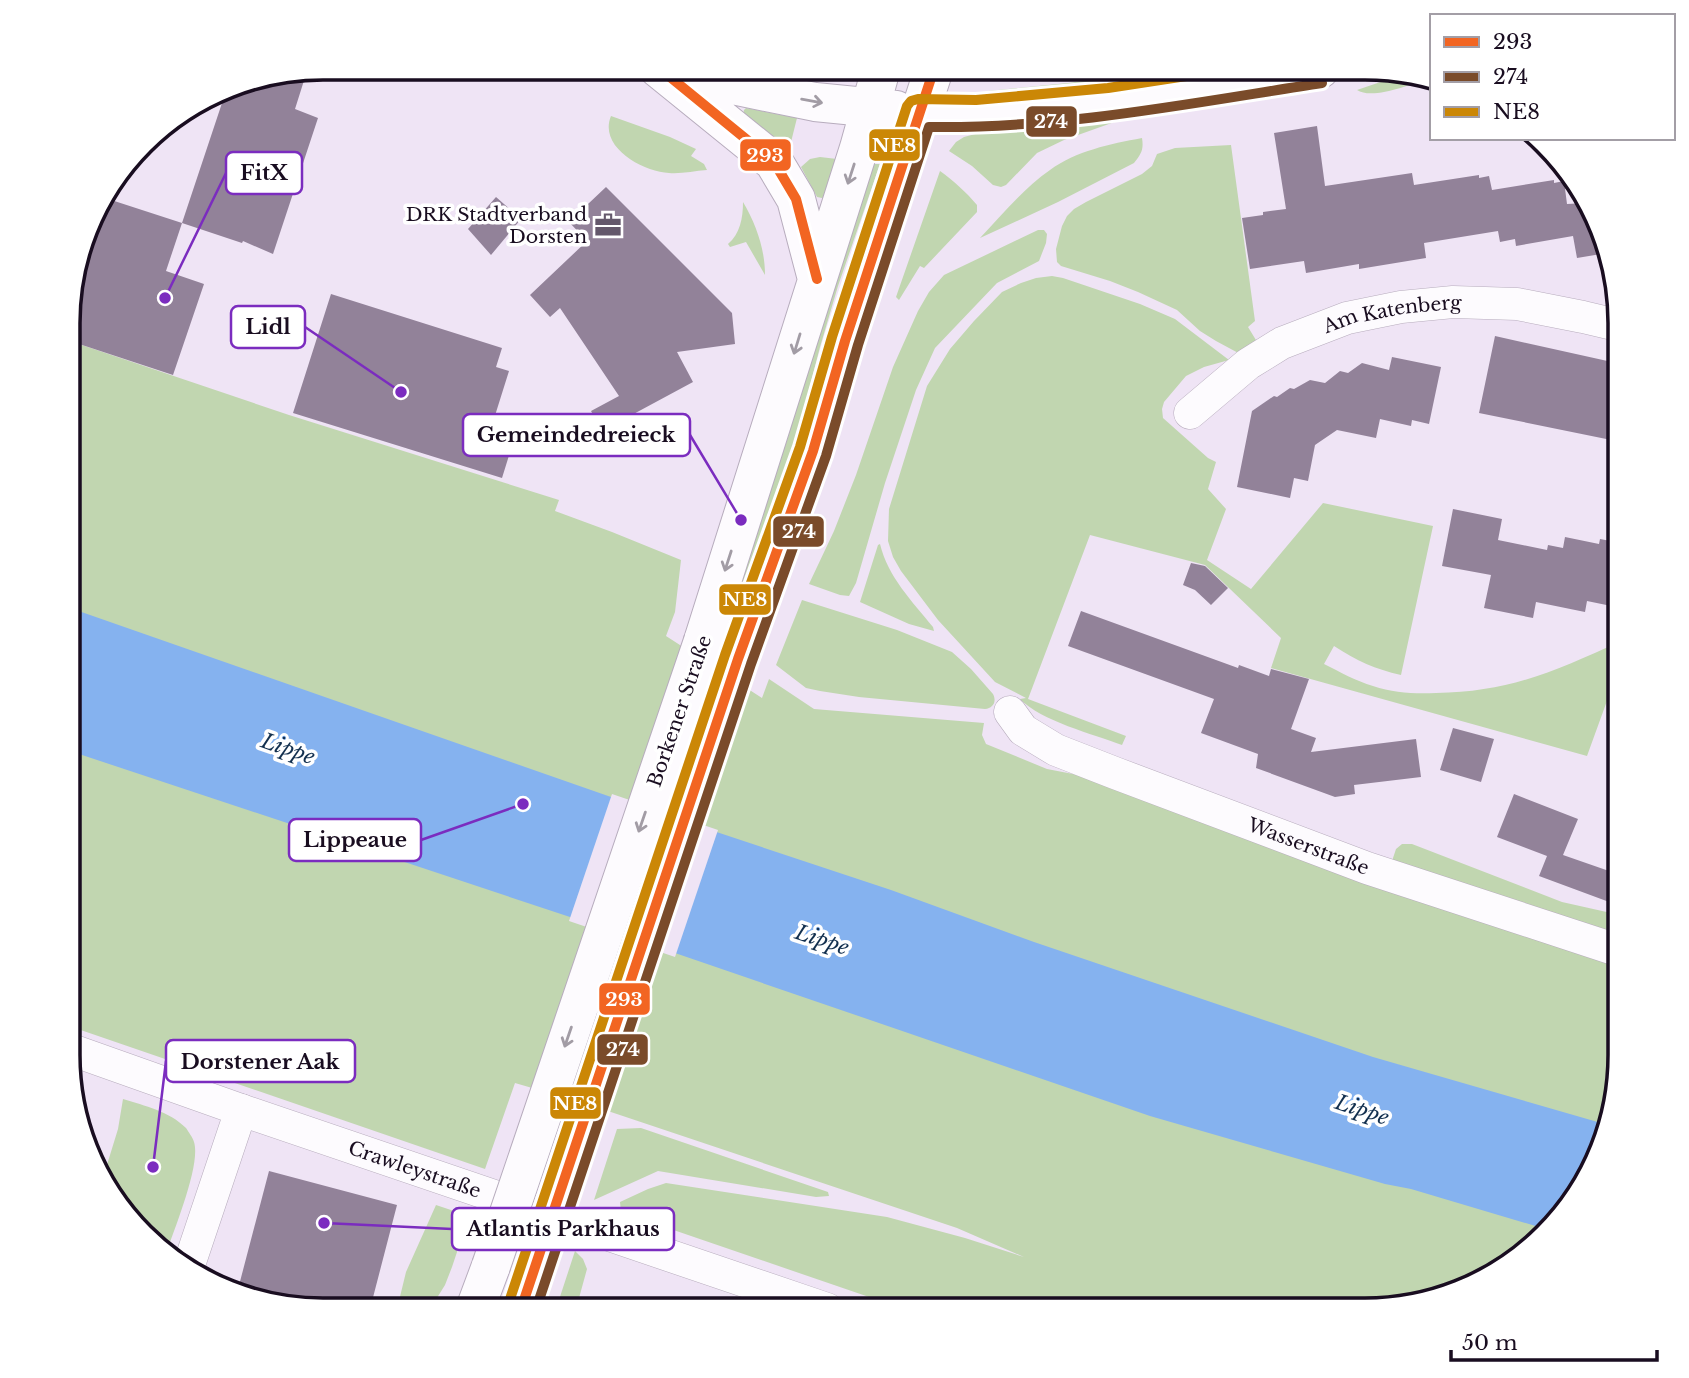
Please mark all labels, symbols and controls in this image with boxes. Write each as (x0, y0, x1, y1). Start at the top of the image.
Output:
legend (1430, 14, 1675, 140)
text: 293 (1493, 29, 1532, 55)
text: 274 (1493, 64, 1528, 90)
one-way arrow (800, 95, 823, 108)
text: NE8 (1493, 99, 1540, 125)
line badge: 274 (1025, 105, 1078, 138)
text: 274 (1034, 110, 1068, 133)
line badge: NE8 (868, 128, 921, 162)
text: NE8 (872, 134, 916, 157)
line badge: 293 (739, 138, 792, 172)
text: 293 (746, 144, 784, 167)
callout: FitX (226, 152, 302, 194)
text: FitX (240, 160, 289, 186)
one-way arrow (843, 162, 856, 184)
place label: DRK Stadtverband Dorsten (406, 203, 587, 248)
office icon: DRK Stadtverband Dorsten (593, 210, 623, 240)
street label: Am Katenberg (1319, 291, 1462, 339)
callout: Lidl (231, 306, 305, 348)
text: Lidl (245, 314, 291, 340)
one-way arrow (789, 333, 802, 355)
callout: Gemeindedreieck (463, 414, 690, 456)
text: Gemeindedreieck (477, 422, 676, 448)
line badge: 274 (772, 515, 825, 548)
text: 274 (782, 520, 816, 543)
one-way arrow (721, 550, 734, 572)
line badge: NE8 (718, 583, 772, 616)
text: NE8 (723, 588, 767, 611)
street label: Borkener Straße (643, 632, 716, 790)
water label: Lippe (257, 727, 319, 770)
one-way arrow (634, 810, 647, 832)
street label: Wasserstraße (1244, 813, 1372, 880)
callout: Lippeaue (289, 819, 421, 861)
text: Lippeaue (303, 827, 407, 853)
water label: Lippe (791, 919, 852, 961)
line badge: 293 (598, 982, 651, 1016)
text: 293 (605, 988, 643, 1011)
one-way arrow (561, 1026, 574, 1048)
line badge: 274 (596, 1033, 649, 1066)
text: 274 (606, 1038, 640, 1061)
callout: Dorstener Aak (166, 1040, 355, 1082)
text: Dorstener Aak (180, 1049, 341, 1075)
line badge: NE8 (549, 1086, 602, 1120)
water label: Lippe (1331, 1089, 1392, 1131)
text: NE8 (553, 1092, 597, 1115)
street label: Crawleystraße (345, 1136, 484, 1203)
callout: Atlantis Parkhaus (452, 1208, 674, 1250)
text: Atlantis Parkhaus (465, 1216, 660, 1242)
scale bar (1451, 1318, 1658, 1362)
text: 50 m (1462, 1330, 1518, 1356)

